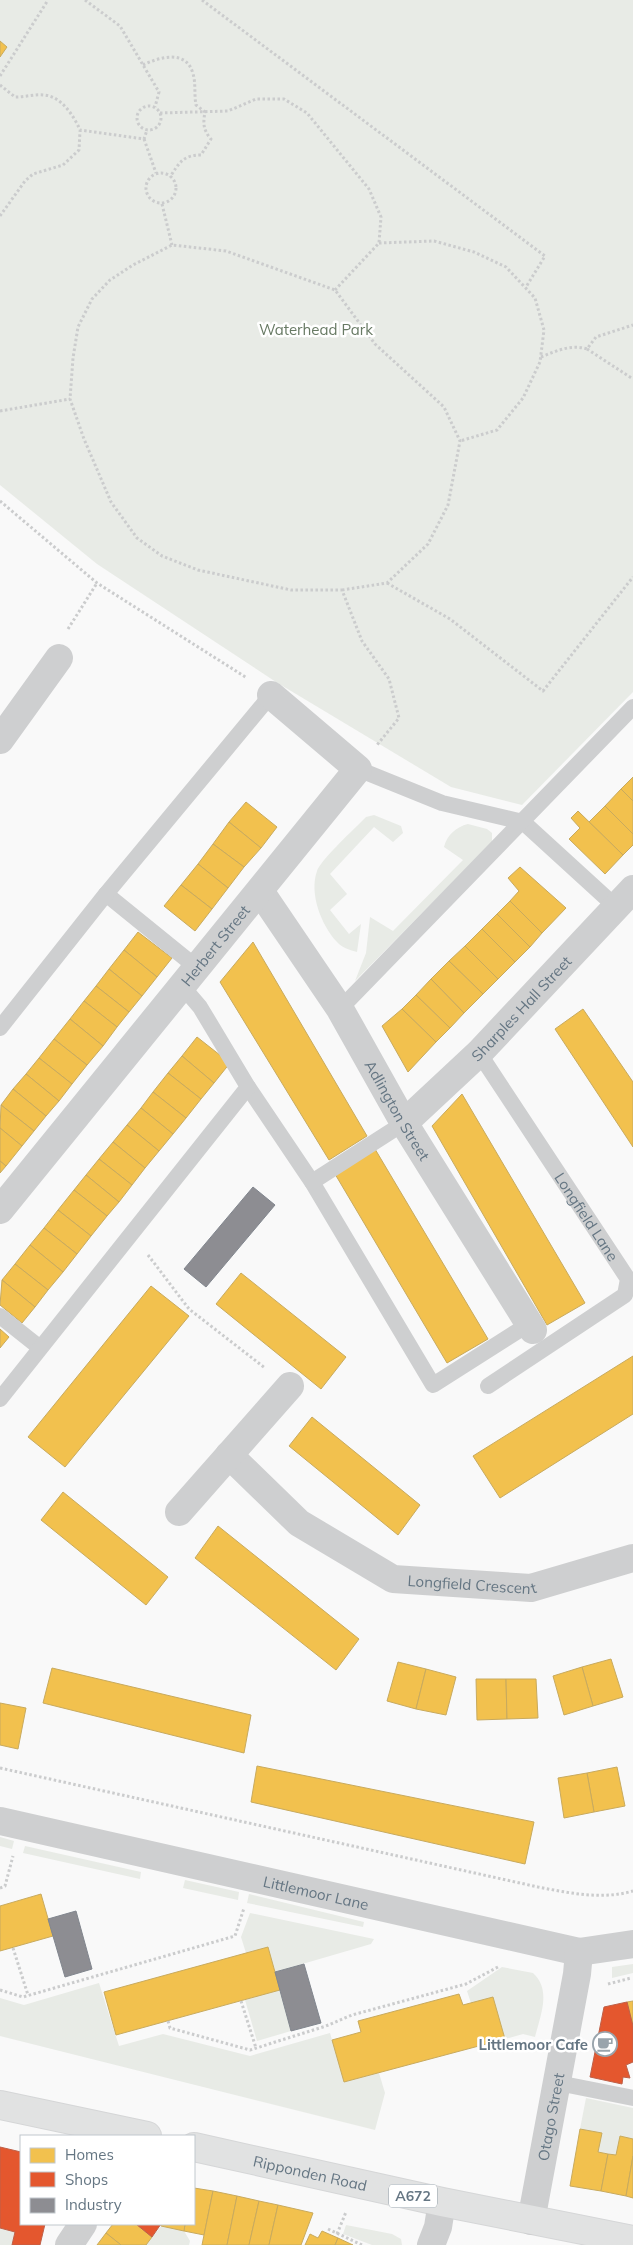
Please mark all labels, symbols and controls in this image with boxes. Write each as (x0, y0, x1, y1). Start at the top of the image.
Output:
park label: Waterhead Park (259, 320, 373, 339)
street label: Herbert Street (176, 901, 253, 990)
street label: Sharples Hall Street (467, 951, 575, 1065)
street label: Adlington Street (361, 1057, 434, 1164)
street label: Longfield Lane (551, 1169, 623, 1264)
street label: Longfield Crescent (407, 1570, 538, 1597)
street label: Littlemoor Lane (261, 1871, 371, 1914)
cafe icon: Littlemoor Cafe (592, 2031, 618, 2057)
place label: Littlemoor Cafe (478, 2035, 588, 2054)
street label: Otago Street (533, 2071, 568, 2162)
legend (20, 2135, 195, 2225)
text: Homes (65, 2145, 114, 2164)
street label: Ripponden Road (251, 2151, 369, 2195)
text: Shops (65, 2170, 108, 2189)
road number: A672 (389, 2184, 437, 2208)
text: Industry (65, 2195, 122, 2214)

